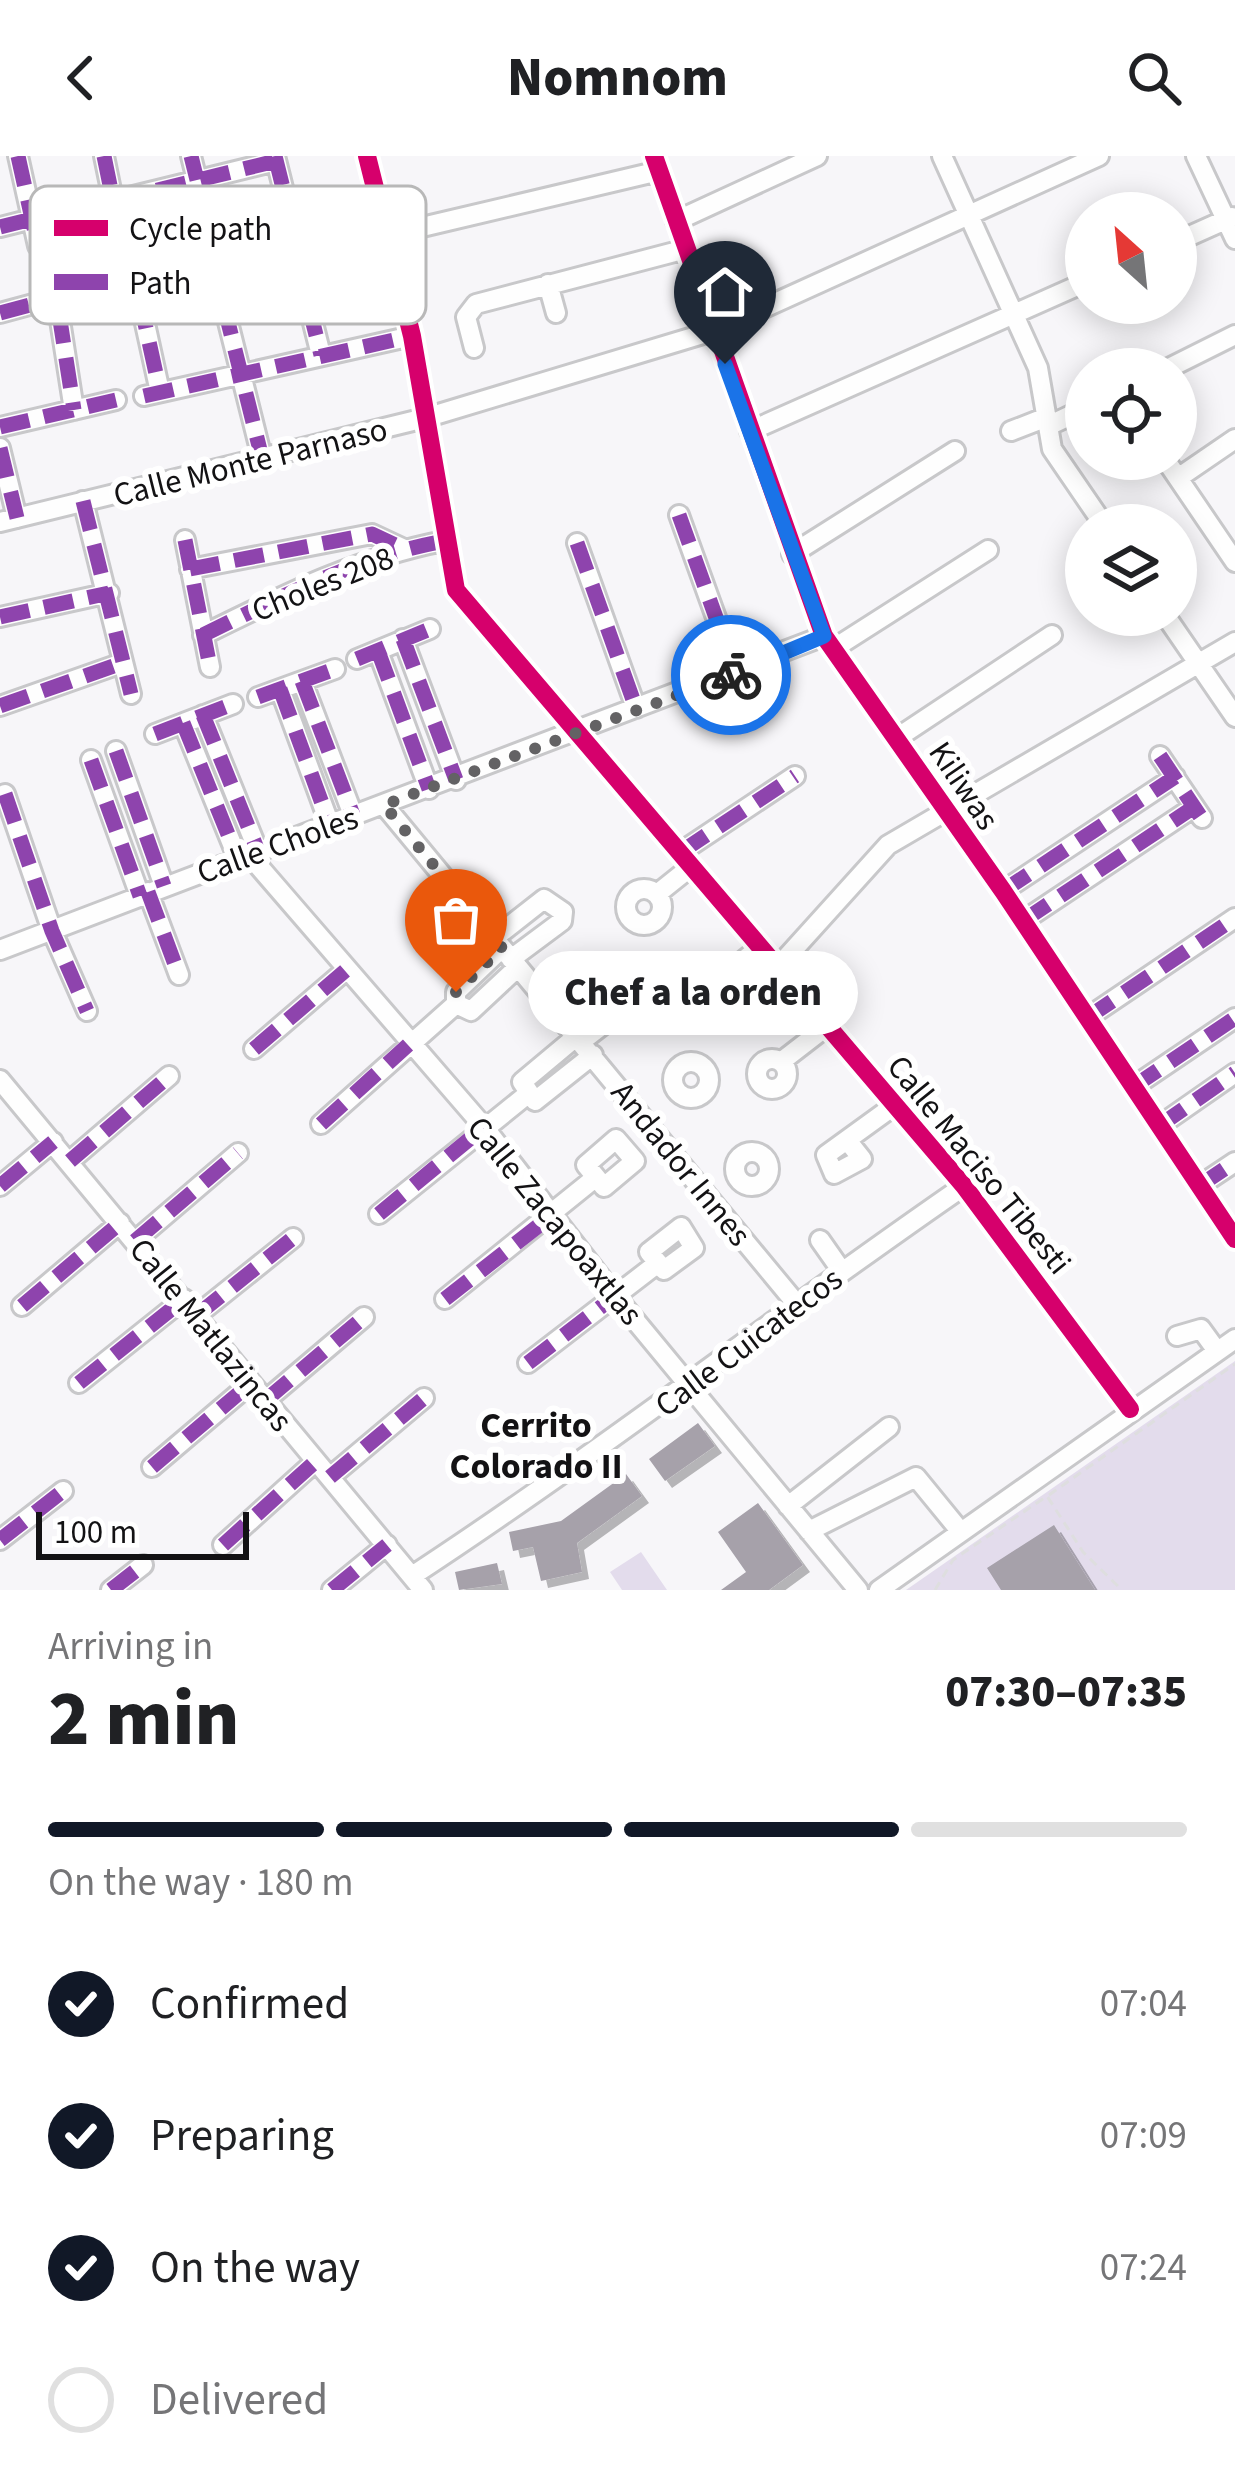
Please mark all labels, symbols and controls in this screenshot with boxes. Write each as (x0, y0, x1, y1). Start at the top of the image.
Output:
text: Nomnom (507, 40, 728, 117)
icon: back (48, 45, 114, 111)
icon: search (1121, 45, 1187, 111)
legend (30, 186, 426, 324)
north arrow (1065, 192, 1197, 324)
map controls (1065, 192, 1197, 636)
text: Cycle path (129, 206, 272, 253)
pin (674, 241, 776, 364)
icon: home (692, 259, 758, 325)
text: Path (129, 260, 192, 307)
button: locate (1065, 348, 1197, 480)
street label: Calle Monte Parnaso (109, 406, 392, 519)
button: layers (1065, 504, 1197, 636)
street label: Choles 208 (245, 535, 400, 634)
courier (671, 615, 791, 735)
icon: bike (698, 642, 764, 708)
street label: Kiliwas (917, 732, 1011, 839)
street label: Calle Choles (190, 794, 365, 896)
pin (405, 869, 507, 992)
icon: bag (423, 887, 489, 953)
callout: Chef a la orden (528, 950, 858, 1034)
text: Chef a la orden (564, 965, 822, 1021)
street label: Calle Maciso Tibesti (876, 1045, 1082, 1285)
street label: Andador Innes (600, 1071, 762, 1257)
street label: Calle Zacapoaxtlas (456, 1106, 654, 1336)
street label: Calle Matlazincas (118, 1228, 304, 1442)
street label: Calle Cuicatecos (645, 1256, 852, 1428)
district label: Cerrito Colorado II (450, 1400, 622, 1492)
scale bar (36, 1506, 249, 1559)
text: 100 m (54, 1509, 137, 1556)
text: Arriving in (48, 1619, 213, 1675)
text: 07:30–07:35 (945, 1660, 1187, 1724)
text: 2 min (48, 1664, 240, 1775)
text: On the way · 180 m (48, 1855, 354, 1911)
icon: check (48, 1971, 114, 2037)
text: Confirmed (150, 1972, 349, 2036)
text: 07:04 (1100, 1976, 1187, 2032)
icon: check (48, 2103, 114, 2169)
text: Preparing (150, 2104, 334, 2168)
text: 07:09 (1100, 2108, 1187, 2164)
icon: check (48, 2235, 114, 2301)
text: On the way (150, 2236, 360, 2300)
text: 07:24 (1100, 2240, 1187, 2296)
text: Delivered (150, 2368, 328, 2432)

